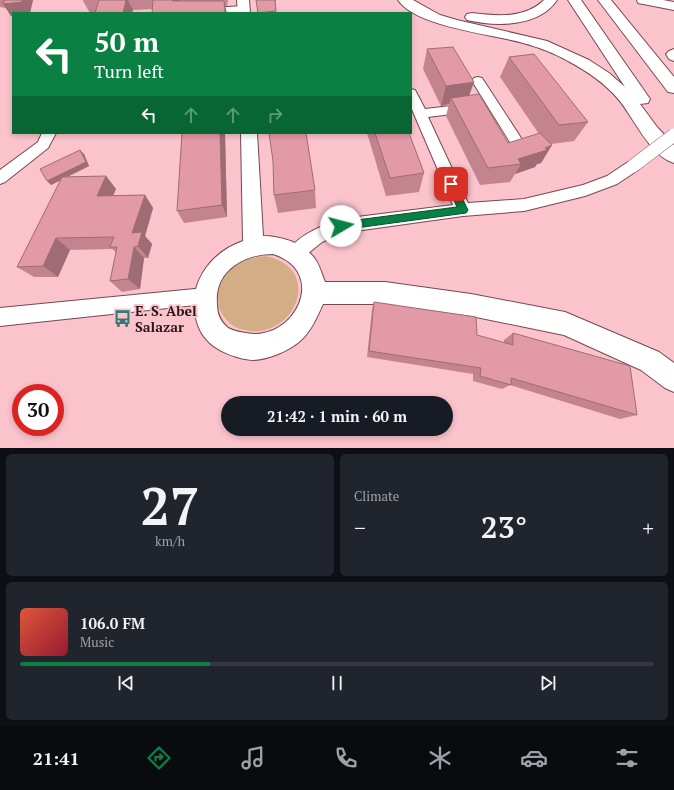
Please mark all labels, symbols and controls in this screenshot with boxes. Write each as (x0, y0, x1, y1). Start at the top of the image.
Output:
text: 50 m (94, 23, 159, 60)
icon: left (28, 28, 80, 80)
text: Turn left (94, 59, 164, 83)
icon: left (138, 104, 160, 126)
icon: ahead (180, 104, 202, 126)
icon: ahead (222, 104, 244, 126)
icon: right (264, 104, 286, 126)
pin (434, 167, 468, 201)
icon: arrive (440, 173, 462, 195)
position arrow (320, 205, 362, 247)
place label: E. S. Abel Salazar (135, 301, 197, 336)
bus stop icon: E. S. Abel Salazar (112, 309, 132, 329)
speed limit sign: 30 (12, 384, 64, 436)
text: 21:42 · 1 min · 60 m (267, 406, 407, 426)
text: 27 (141, 471, 199, 540)
text: Climate (354, 487, 399, 505)
text: 23° (481, 507, 527, 547)
text: − (354, 513, 366, 542)
text: + (642, 513, 654, 542)
text: km/h (155, 532, 185, 550)
text: 106.0 FM (80, 613, 145, 633)
text: Music (80, 633, 114, 651)
icon: previous (115, 672, 137, 694)
icon: pause (326, 672, 348, 694)
icon: next (537, 672, 559, 694)
icon: directions (145, 744, 173, 772)
icon: music (239, 744, 267, 772)
icon: phone (332, 744, 360, 772)
icon: climate (426, 744, 454, 772)
icon: car (520, 744, 548, 772)
icon: filters (613, 744, 641, 772)
text: 21:41 (33, 746, 80, 770)

